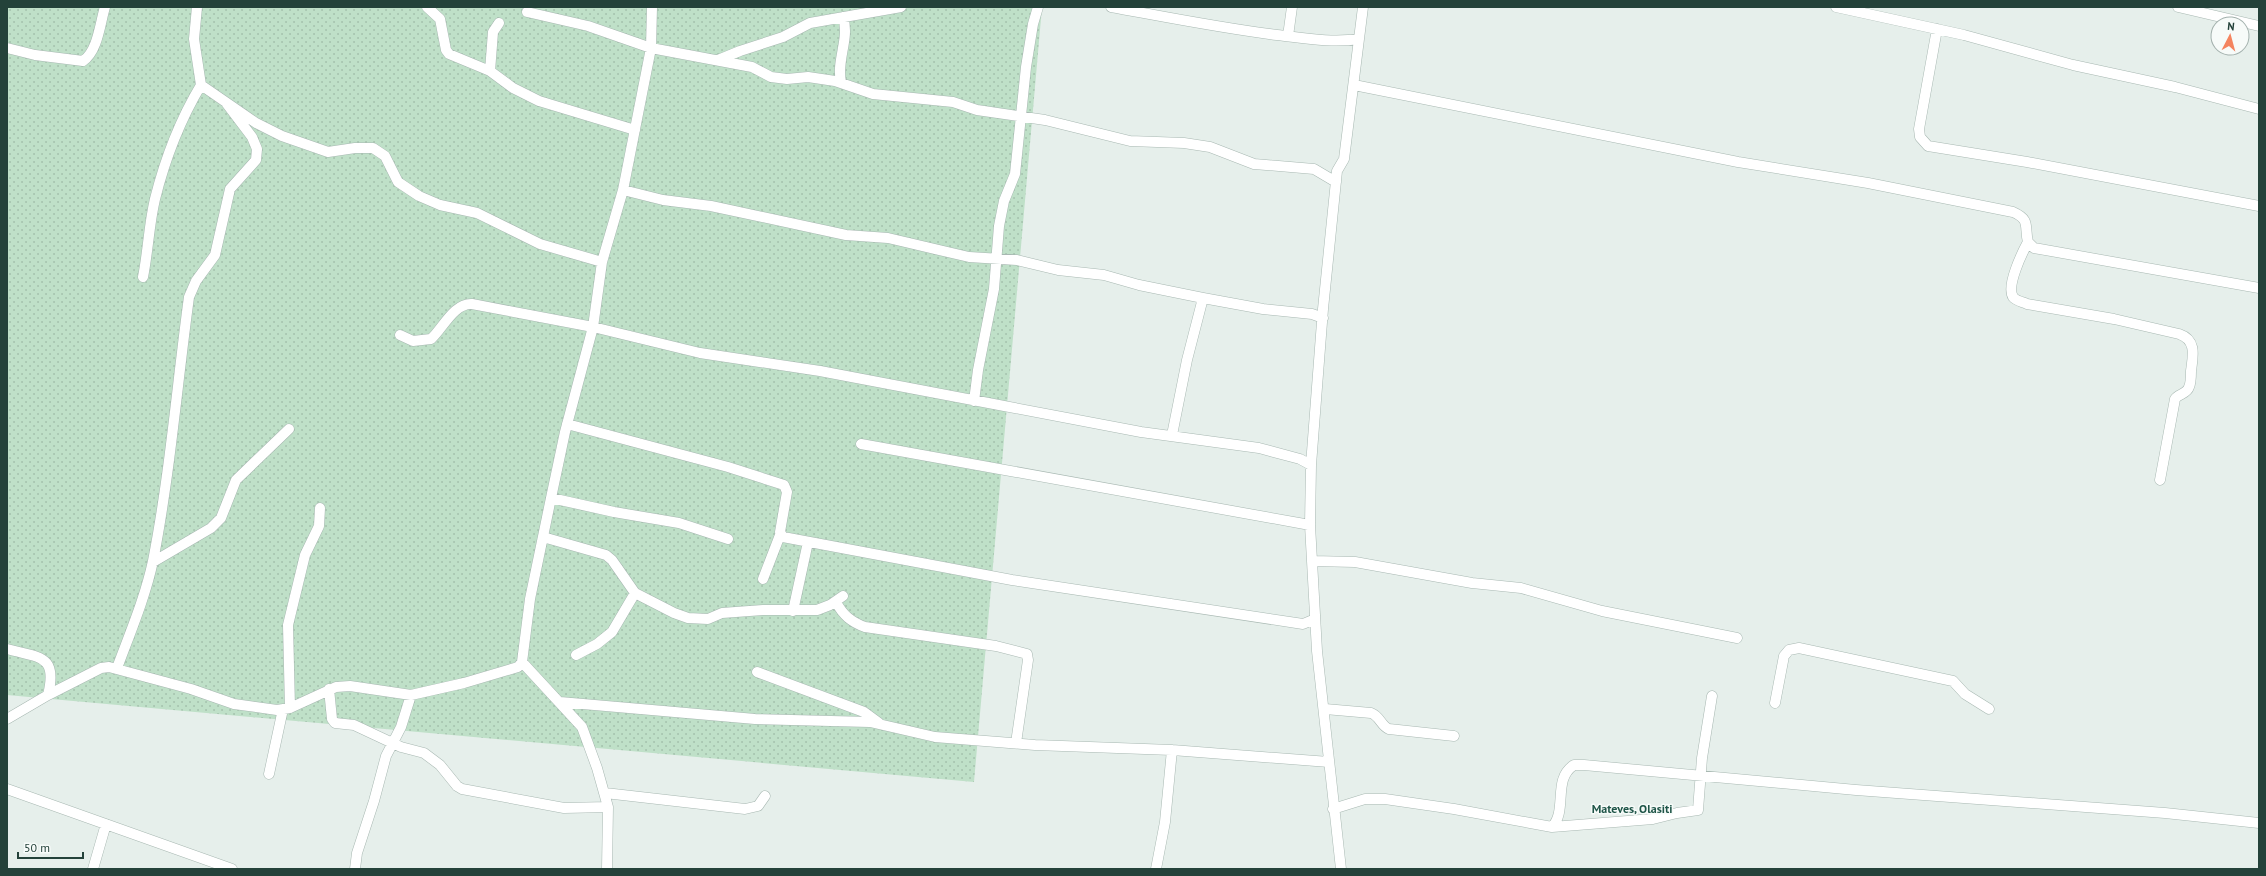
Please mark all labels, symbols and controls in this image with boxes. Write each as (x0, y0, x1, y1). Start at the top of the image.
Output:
north arrow (2210, 16, 2250, 56)
text: N (2227, 19, 2235, 33)
district label: Mateves, Olasiti (1592, 801, 1672, 816)
scale bar (18, 834, 83, 860)
text: 50 m (24, 840, 50, 855)

